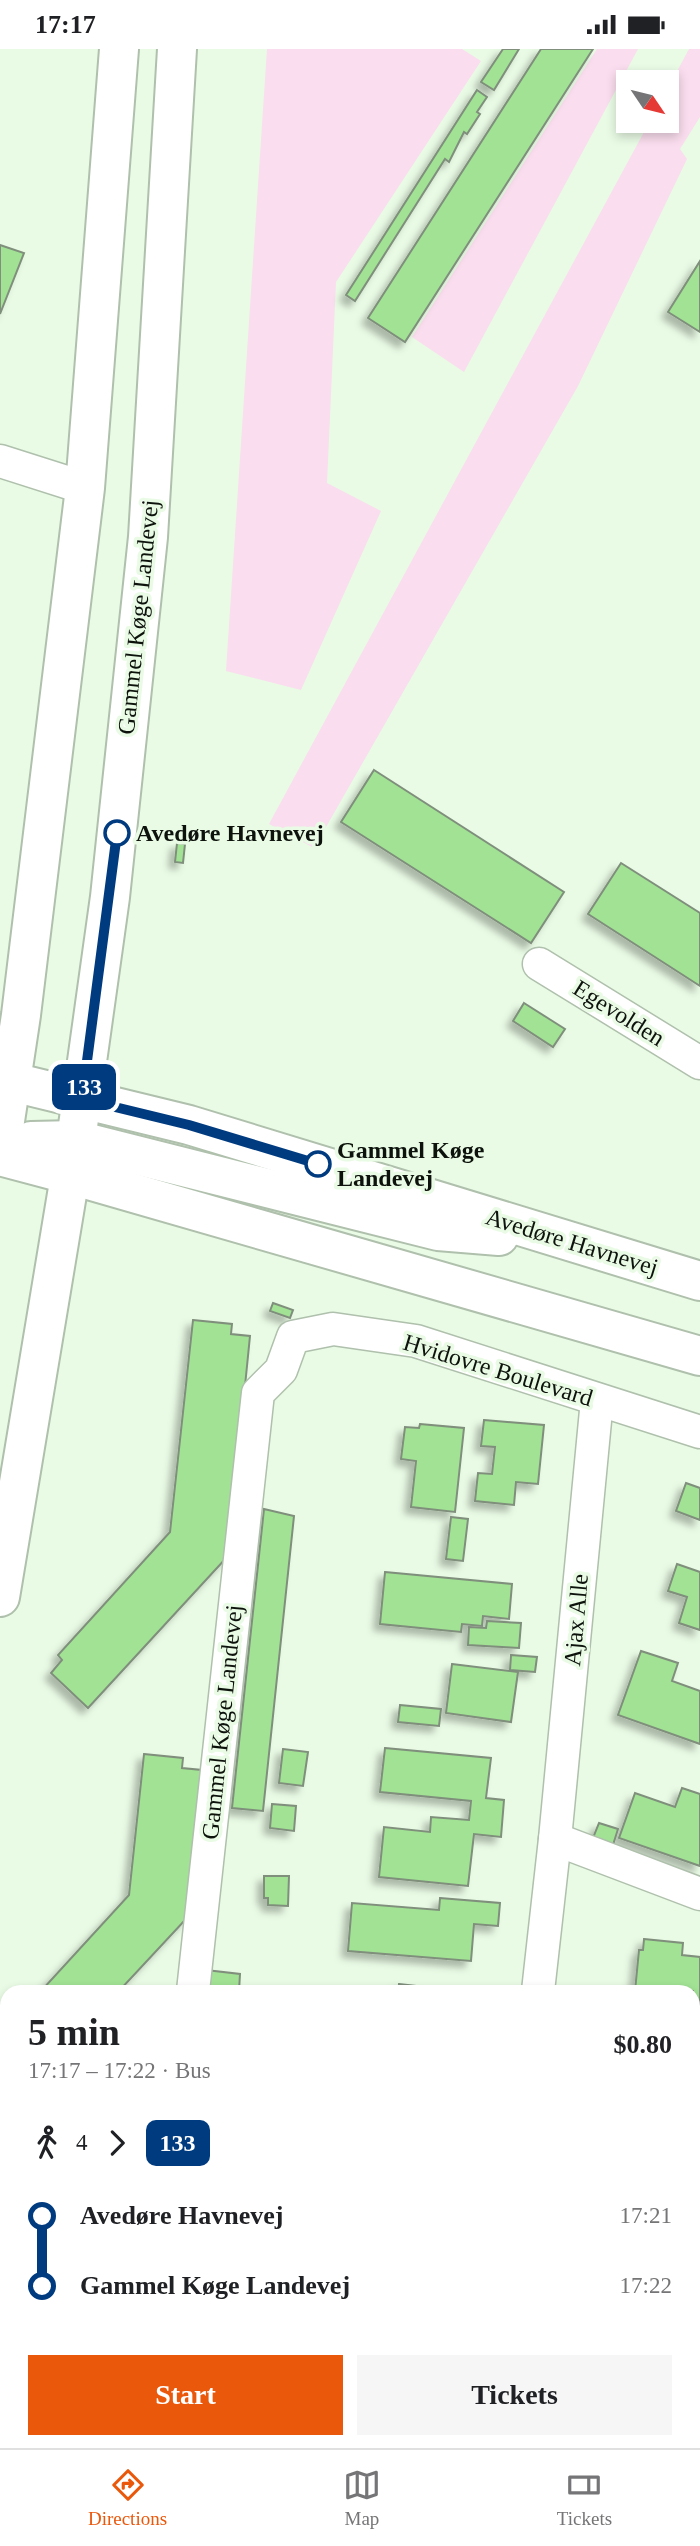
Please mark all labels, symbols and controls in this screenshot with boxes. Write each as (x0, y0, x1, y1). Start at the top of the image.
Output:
text: 17:17 (35, 10, 96, 39)
north arrow (616, 70, 679, 133)
map controls (616, 70, 679, 133)
street label: Gammel Køge Landevej (113, 498, 163, 736)
marker: Avedøre Havnevej (104, 820, 130, 846)
place label: Avedøre Havnevej (136, 820, 324, 846)
street label: Egevolden (569, 975, 669, 1051)
line badge: 133 (44, 1064, 124, 1110)
text: 133 (66, 1074, 102, 1100)
place label: Gammel Køge Landevej (337, 1137, 485, 1191)
marker: Gammel Køge Landevej (305, 1151, 331, 1177)
street label: Avedøre Havnevej (483, 1203, 661, 1281)
street label: Hvidovre Boulevard (400, 1329, 596, 1411)
street label: Ajax Alle (559, 1573, 593, 1667)
street label: Gammel Køge Landevej (197, 1603, 247, 1841)
text: 5 min (28, 2011, 120, 2053)
text: $0.80 (614, 2030, 672, 2059)
text: 17:17 – 17:22 · Bus (28, 2058, 211, 2083)
icon: walk (28, 2124, 66, 2162)
icon: forward (98, 2124, 136, 2162)
text: 4 (76, 2130, 88, 2155)
text: 133 (160, 2130, 196, 2156)
text: Avedøre Havnevej (80, 2201, 283, 2230)
text: 17:21 (620, 2203, 672, 2228)
text: Gammel Køge Landevej (80, 2271, 350, 2300)
text: 17:22 (620, 2273, 672, 2298)
button: Start (28, 2355, 343, 2435)
button: Tickets (357, 2355, 672, 2435)
tab: Directions (88, 2466, 167, 2530)
tab: Map (343, 2466, 381, 2530)
tab: Tickets (557, 2466, 612, 2530)

